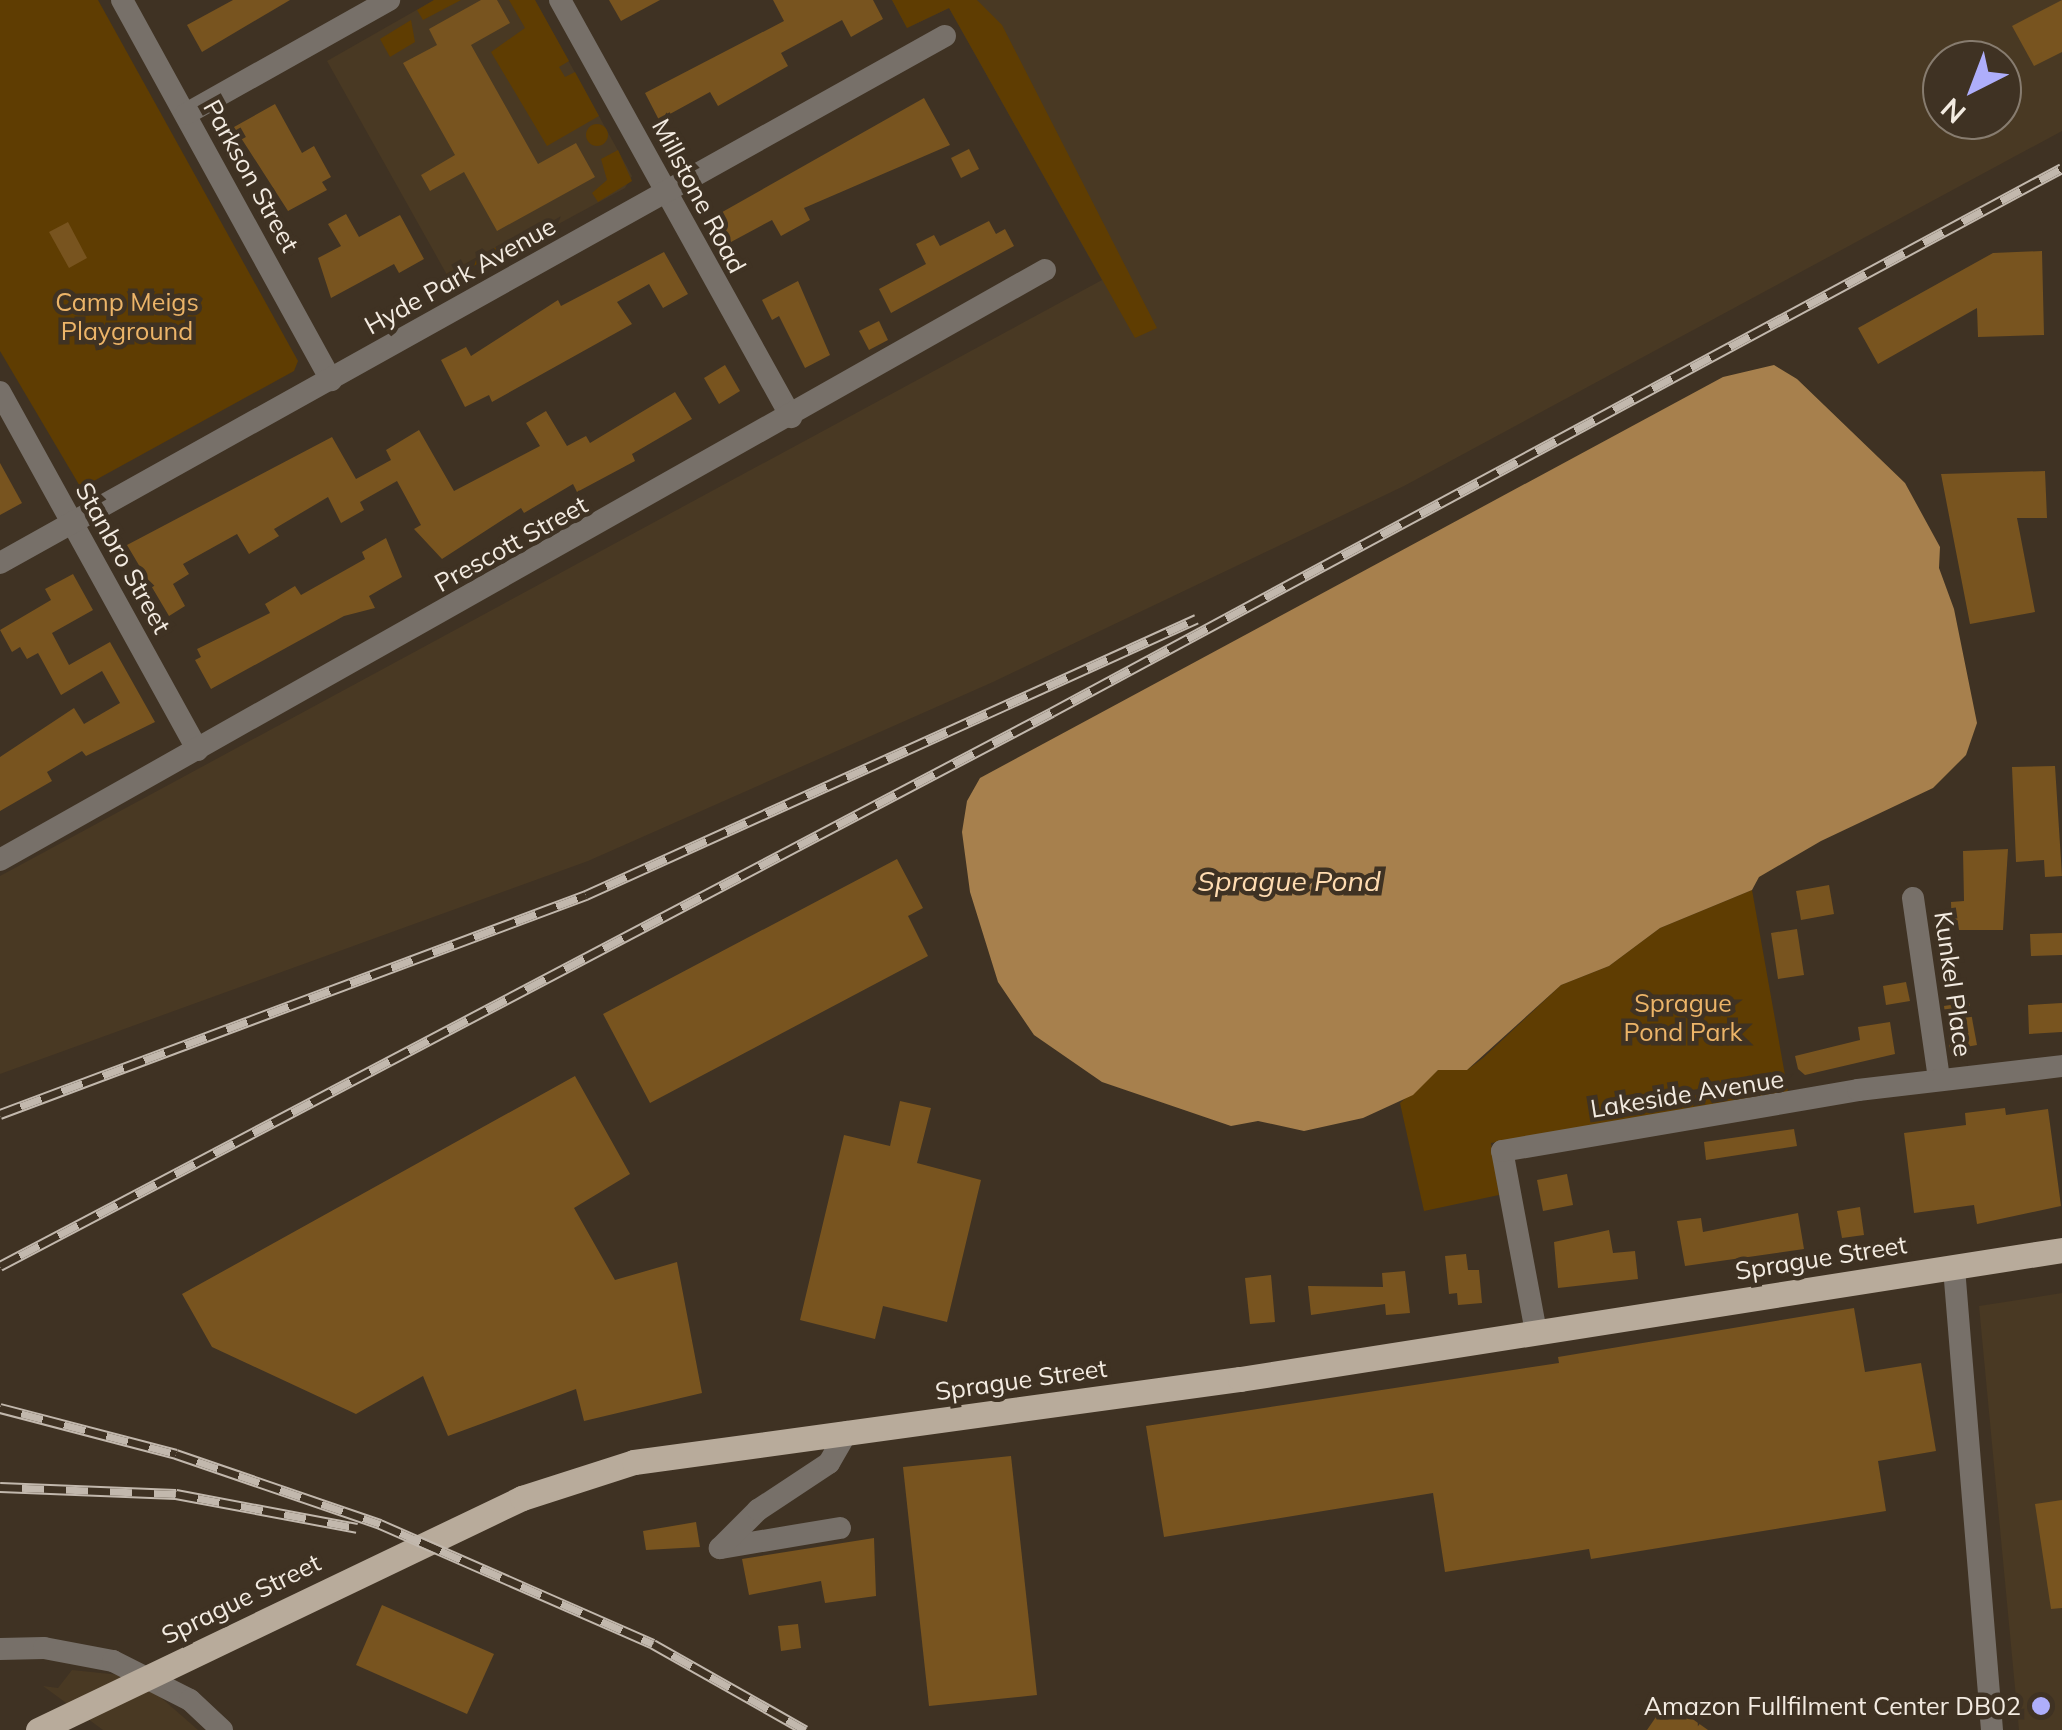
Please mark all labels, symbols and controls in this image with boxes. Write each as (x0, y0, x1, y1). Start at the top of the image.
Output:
north arrow (1922, 40, 2022, 140)
text: N (1933, 91, 1973, 131)
street label: Parkson Street (197, 95, 305, 257)
street label: Millstone Road (646, 114, 752, 278)
street label: Hyde Park Avenue (359, 211, 561, 341)
park label: Camp Meigs Playground (55, 288, 199, 347)
street label: Stanbro Street (69, 477, 177, 639)
street label: Prescott Street (429, 490, 593, 598)
water label: Sprague Pond (1197, 864, 1381, 898)
street label: Kunkel Place (1928, 909, 1978, 1059)
park label: Sprague Pond Park (1624, 989, 1742, 1048)
street label: Lakeside Avenue (1588, 1064, 1786, 1124)
street label: Sprague Street (1733, 1230, 1909, 1286)
street label: Sprague Street (933, 1353, 1109, 1407)
street label: Sprague Street (157, 1548, 325, 1650)
place label: Amazon Fullfilment Center DB02 (1644, 1691, 2021, 1721)
marker: Amazon Fullfilment Center DB02 (2030, 1695, 2052, 1717)

